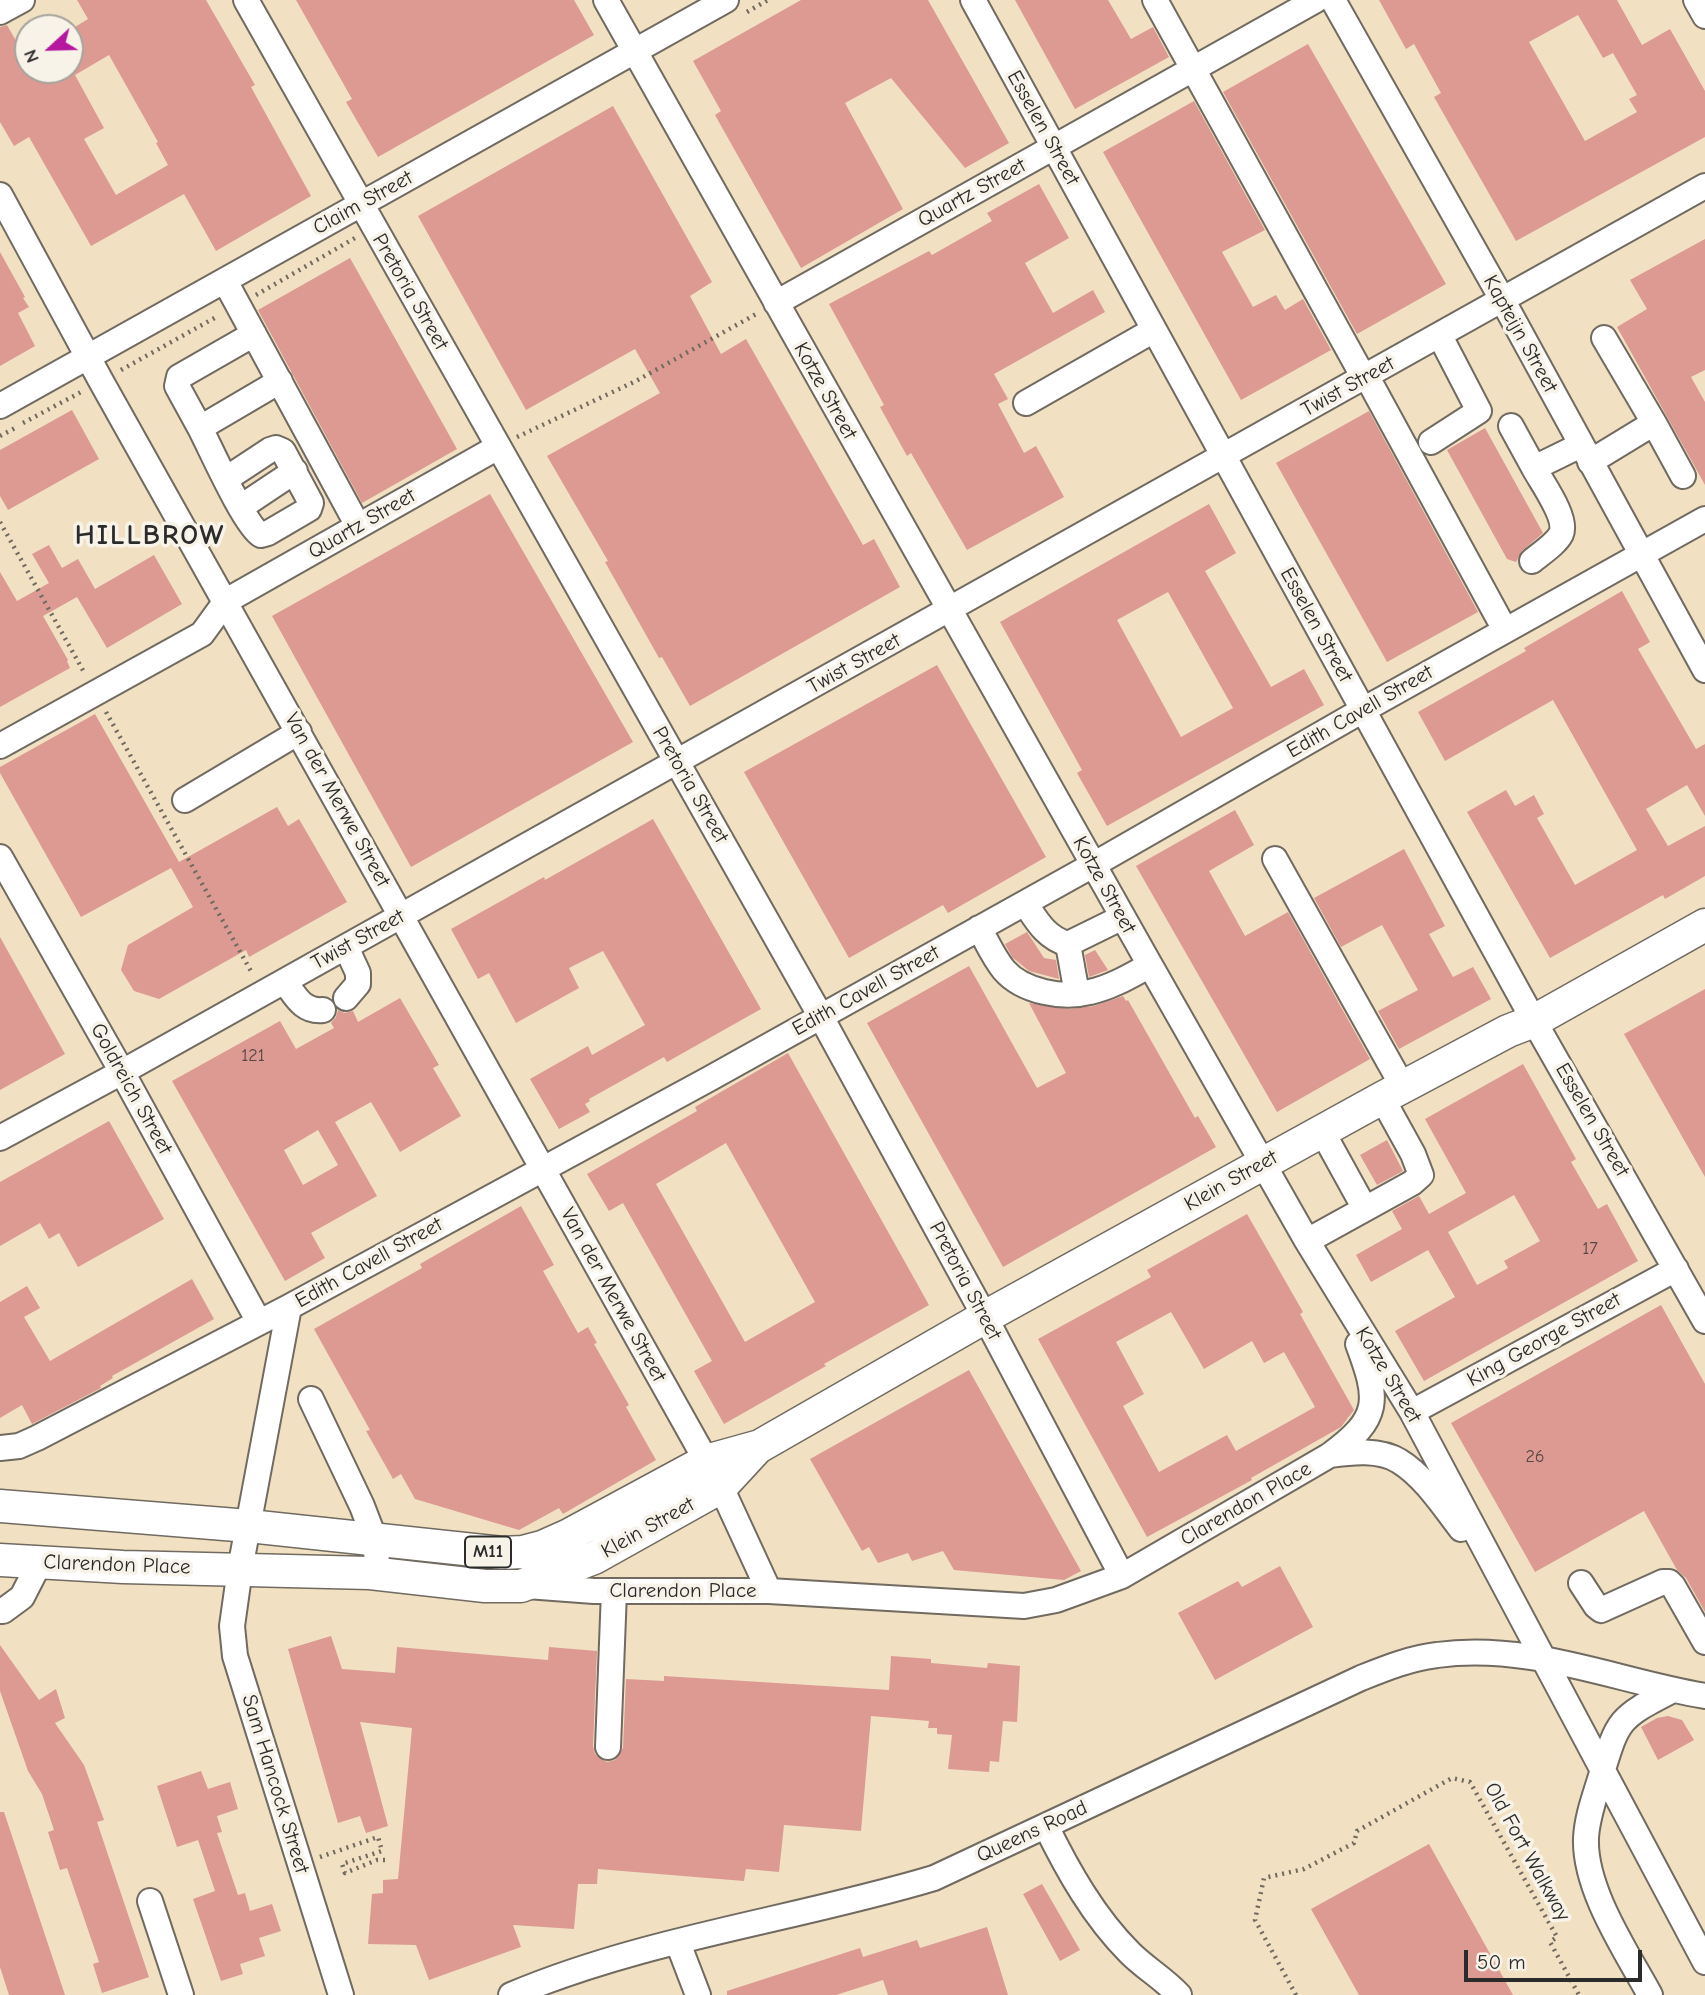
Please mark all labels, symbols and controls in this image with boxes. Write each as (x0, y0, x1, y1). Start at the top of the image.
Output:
north arrow (14, 14, 84, 84)
text: N (19, 46, 44, 66)
street label: Esselen Street (1001, 66, 1085, 190)
street label: Quartz Street (914, 153, 1030, 233)
street label: Claim Street (309, 165, 417, 241)
street label: Pretoria Street (367, 229, 453, 355)
street label: Kapteijn Street (1477, 271, 1563, 397)
street label: Kotze Street (788, 338, 862, 444)
street label: Twist Street (1297, 351, 1399, 423)
street label: Quartz Street (304, 483, 420, 565)
district label: HILLBROW (76, 519, 224, 553)
street label: Esselen Street (1274, 563, 1358, 687)
street label: Twist Street (803, 628, 905, 700)
street label: Edith Cavell Street (1283, 660, 1437, 764)
street label: Van der Merwe Street (279, 708, 395, 892)
street label: Pretoria Street (647, 722, 733, 848)
street label: Kotze Street (1067, 832, 1141, 938)
street label: Twist Street (307, 904, 409, 976)
street label: Edith Cavell Street (788, 940, 944, 1042)
street label: Goldreich Street (85, 1019, 177, 1159)
house number: 121 (241, 1045, 265, 1067)
street label: Esselen Street (1549, 1059, 1635, 1181)
street label: Klein Street (1180, 1145, 1282, 1217)
street label: Van der Merwe Street (555, 1203, 671, 1387)
street label: Edith Cavell Street (291, 1212, 447, 1314)
street label: Pretoria Street (923, 1218, 1007, 1344)
house number: 17 (1582, 1238, 1598, 1260)
street label: King George Street (1463, 1287, 1625, 1393)
street label: Kotze Street (1350, 1322, 1426, 1428)
house number: 26 (1525, 1446, 1545, 1468)
street label: Clarendon Place (1176, 1456, 1316, 1552)
street label: Klein Street (597, 1492, 699, 1564)
road number: M11 (465, 1536, 511, 1568)
street label: Clarendon Place (43, 1550, 191, 1580)
street label: Clarendon Place (609, 1578, 757, 1604)
street label: Sam Hancock Street (236, 1692, 314, 1876)
street label: Old Fort Walkway (1479, 1778, 1575, 1926)
street label: Queens Road (973, 1795, 1091, 1869)
scale bar (1467, 1936, 1646, 1980)
text: 50 m (1477, 1950, 1526, 1974)

